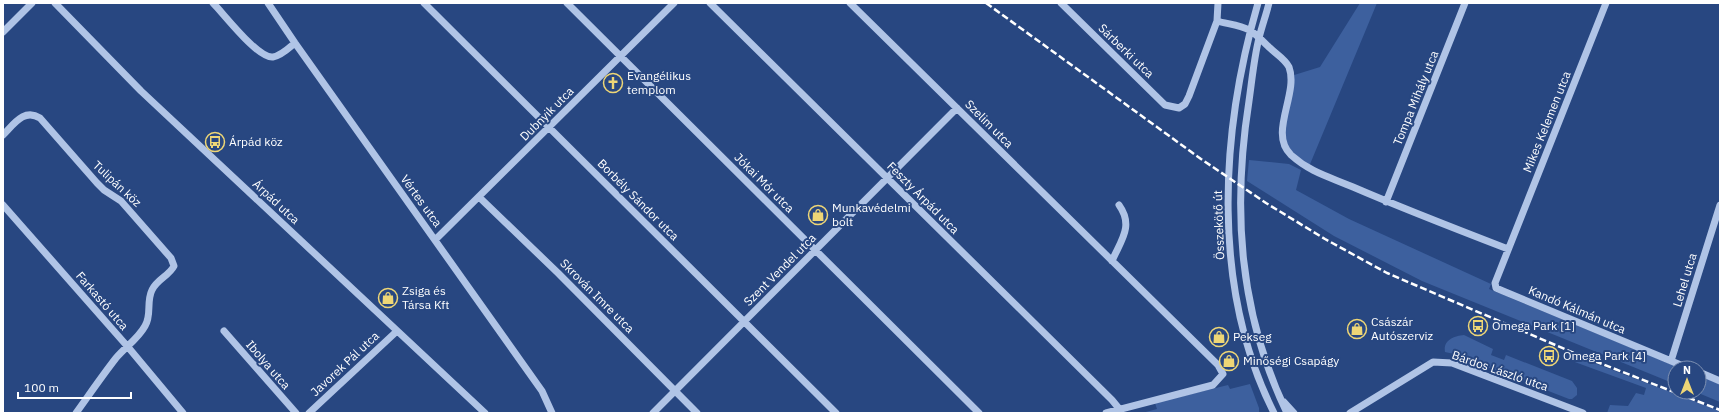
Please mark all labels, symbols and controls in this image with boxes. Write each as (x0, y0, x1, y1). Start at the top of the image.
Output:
street label: Sárberki utca (1095, 20, 1158, 81)
street label: Tompa Mihály utca (1390, 48, 1442, 147)
place label: Evangélikus templom (627, 68, 691, 97)
street label: Mikes Kelemen utca (1519, 68, 1574, 175)
church icon: Evangélikus templom (602, 72, 624, 94)
street label: Dubnyik utca (517, 83, 577, 144)
street label: Szelim utca (962, 96, 1017, 151)
bus stop icon: Árpád köz (204, 131, 226, 153)
place label: Árpád köz (229, 134, 283, 149)
street label: Jókai Mór utca (731, 150, 798, 216)
street label: Borbély Sándor utca (595, 156, 683, 244)
street label: Tulipán köz (90, 157, 145, 210)
street label: Feszty Árpád utca (884, 158, 963, 237)
street label: Vértes utca (397, 172, 446, 230)
street label: Árpád utca (250, 176, 303, 228)
street label: Összekötő út (1210, 190, 1227, 260)
place label: Munkavédelmi bolt (832, 200, 911, 229)
shop icon: Munkavédelmi bolt (807, 204, 829, 226)
street label: Szent Vendel utca (740, 230, 819, 309)
street label: Lehel utca (1669, 251, 1700, 309)
street label: Skrován Imre utca (557, 255, 638, 336)
street label: Farkastó utca (73, 268, 132, 333)
street label: Kandó Kálmán utca (1526, 282, 1629, 337)
place label: Zsiga és Társa Kft (402, 283, 449, 312)
shop icon: Zsiga és Társa Kft (377, 287, 399, 309)
place label: Császár Autószerviz (1371, 314, 1434, 343)
bus stop icon: Omega Park [1] (1467, 315, 1489, 337)
shop icon: Császár Autószerviz (1346, 318, 1368, 340)
place label: Omega Park [1] (1492, 318, 1575, 333)
shop icon: Pekseg (1208, 326, 1230, 348)
street label: Javorek Pál utca (307, 328, 382, 399)
place label: Pekseg (1233, 329, 1272, 344)
street label: Ibolya utca (243, 337, 294, 393)
bus stop icon: Omega Park [4] (1538, 345, 1560, 367)
street label: Bárdos László utca (1450, 347, 1551, 394)
place label: Omega Park [4] (1563, 348, 1646, 363)
shop icon: Minőségi Csapágy (1218, 350, 1240, 372)
place label: Minőségi Csapágy (1243, 353, 1339, 368)
north arrow (1667, 360, 1707, 400)
text: N (1683, 363, 1691, 377)
scale bar (18, 374, 131, 400)
text: 100 m (24, 380, 59, 395)

